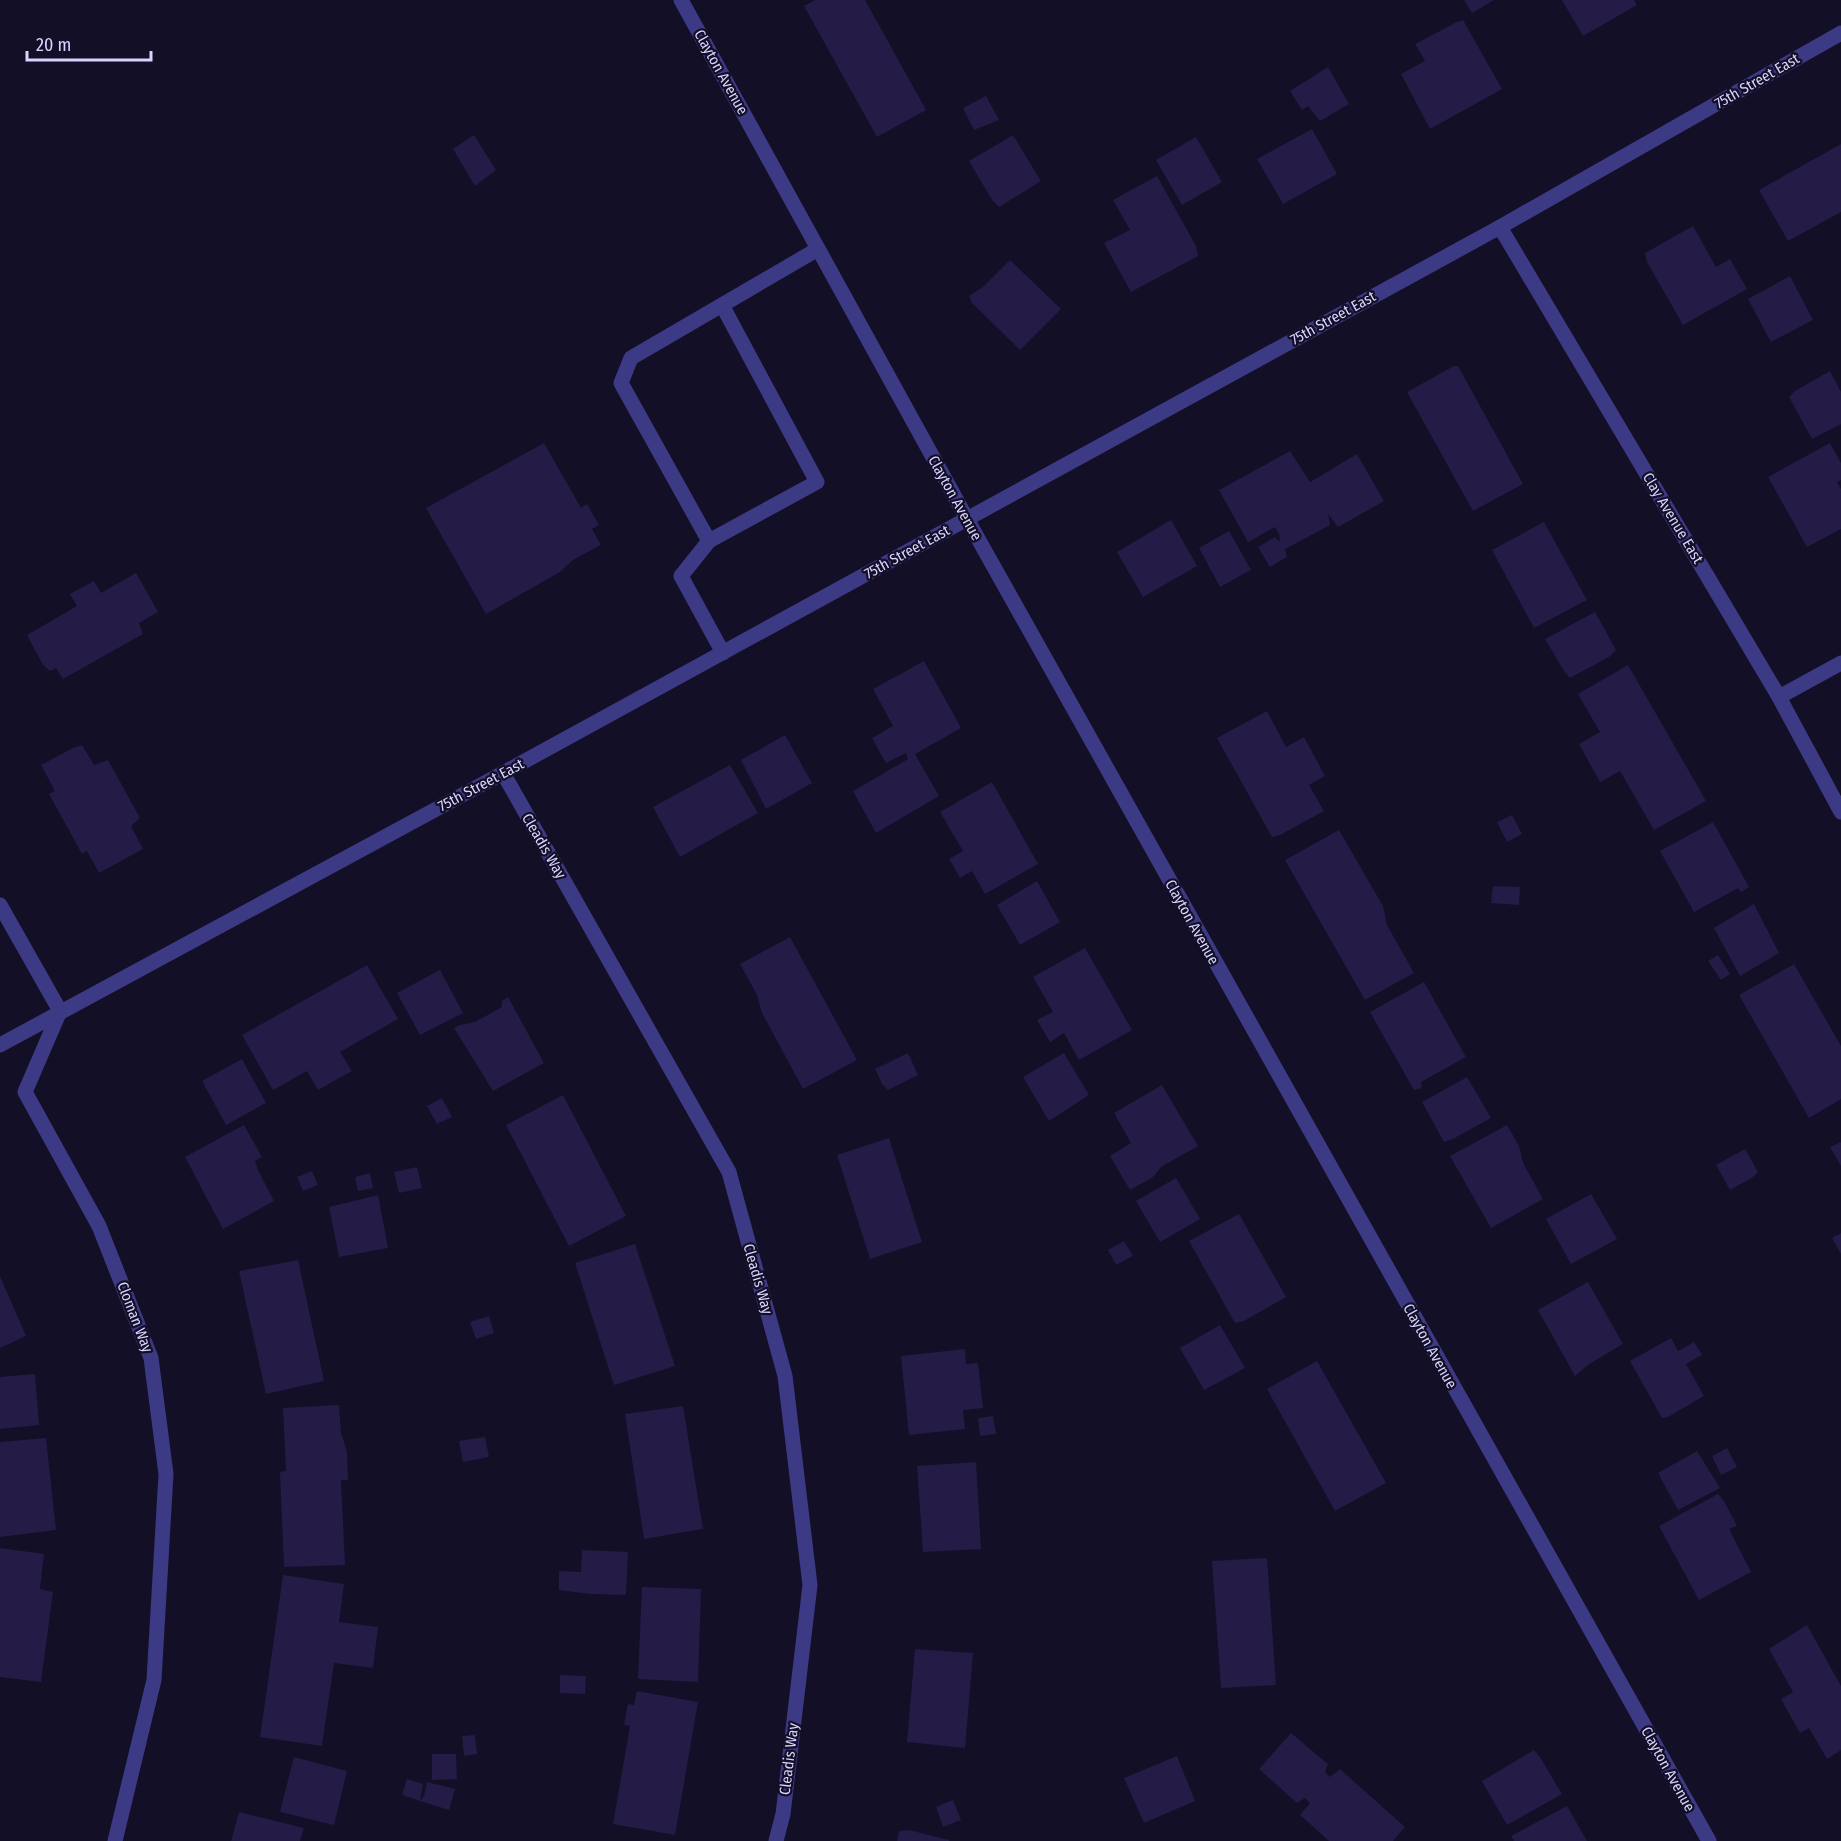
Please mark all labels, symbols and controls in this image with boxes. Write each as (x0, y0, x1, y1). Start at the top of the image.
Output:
scale bar (27, 24, 152, 62)
street label: Clayton Avenue (690, 26, 752, 118)
text: 20 m (36, 34, 71, 56)
street label: 75th Street East (1711, 49, 1803, 112)
street label: 75th Street East (1287, 287, 1379, 349)
street label: Clayton Avenue (924, 452, 986, 544)
street label: Clay Avenue East (1639, 469, 1707, 567)
street label: 75th Street East (861, 521, 953, 583)
street label: 75th Street East (435, 755, 527, 815)
street label: Cleadis Way (518, 810, 570, 882)
street label: Clayton Avenue (1161, 876, 1223, 968)
street label: Cleadis Way (739, 1242, 777, 1317)
street label: Cloman Way (113, 1279, 157, 1355)
street label: Clayton Avenue (1399, 1300, 1461, 1392)
street label: Cleadis Way (776, 1722, 802, 1796)
street label: Clayton Avenue (1637, 1723, 1699, 1815)

